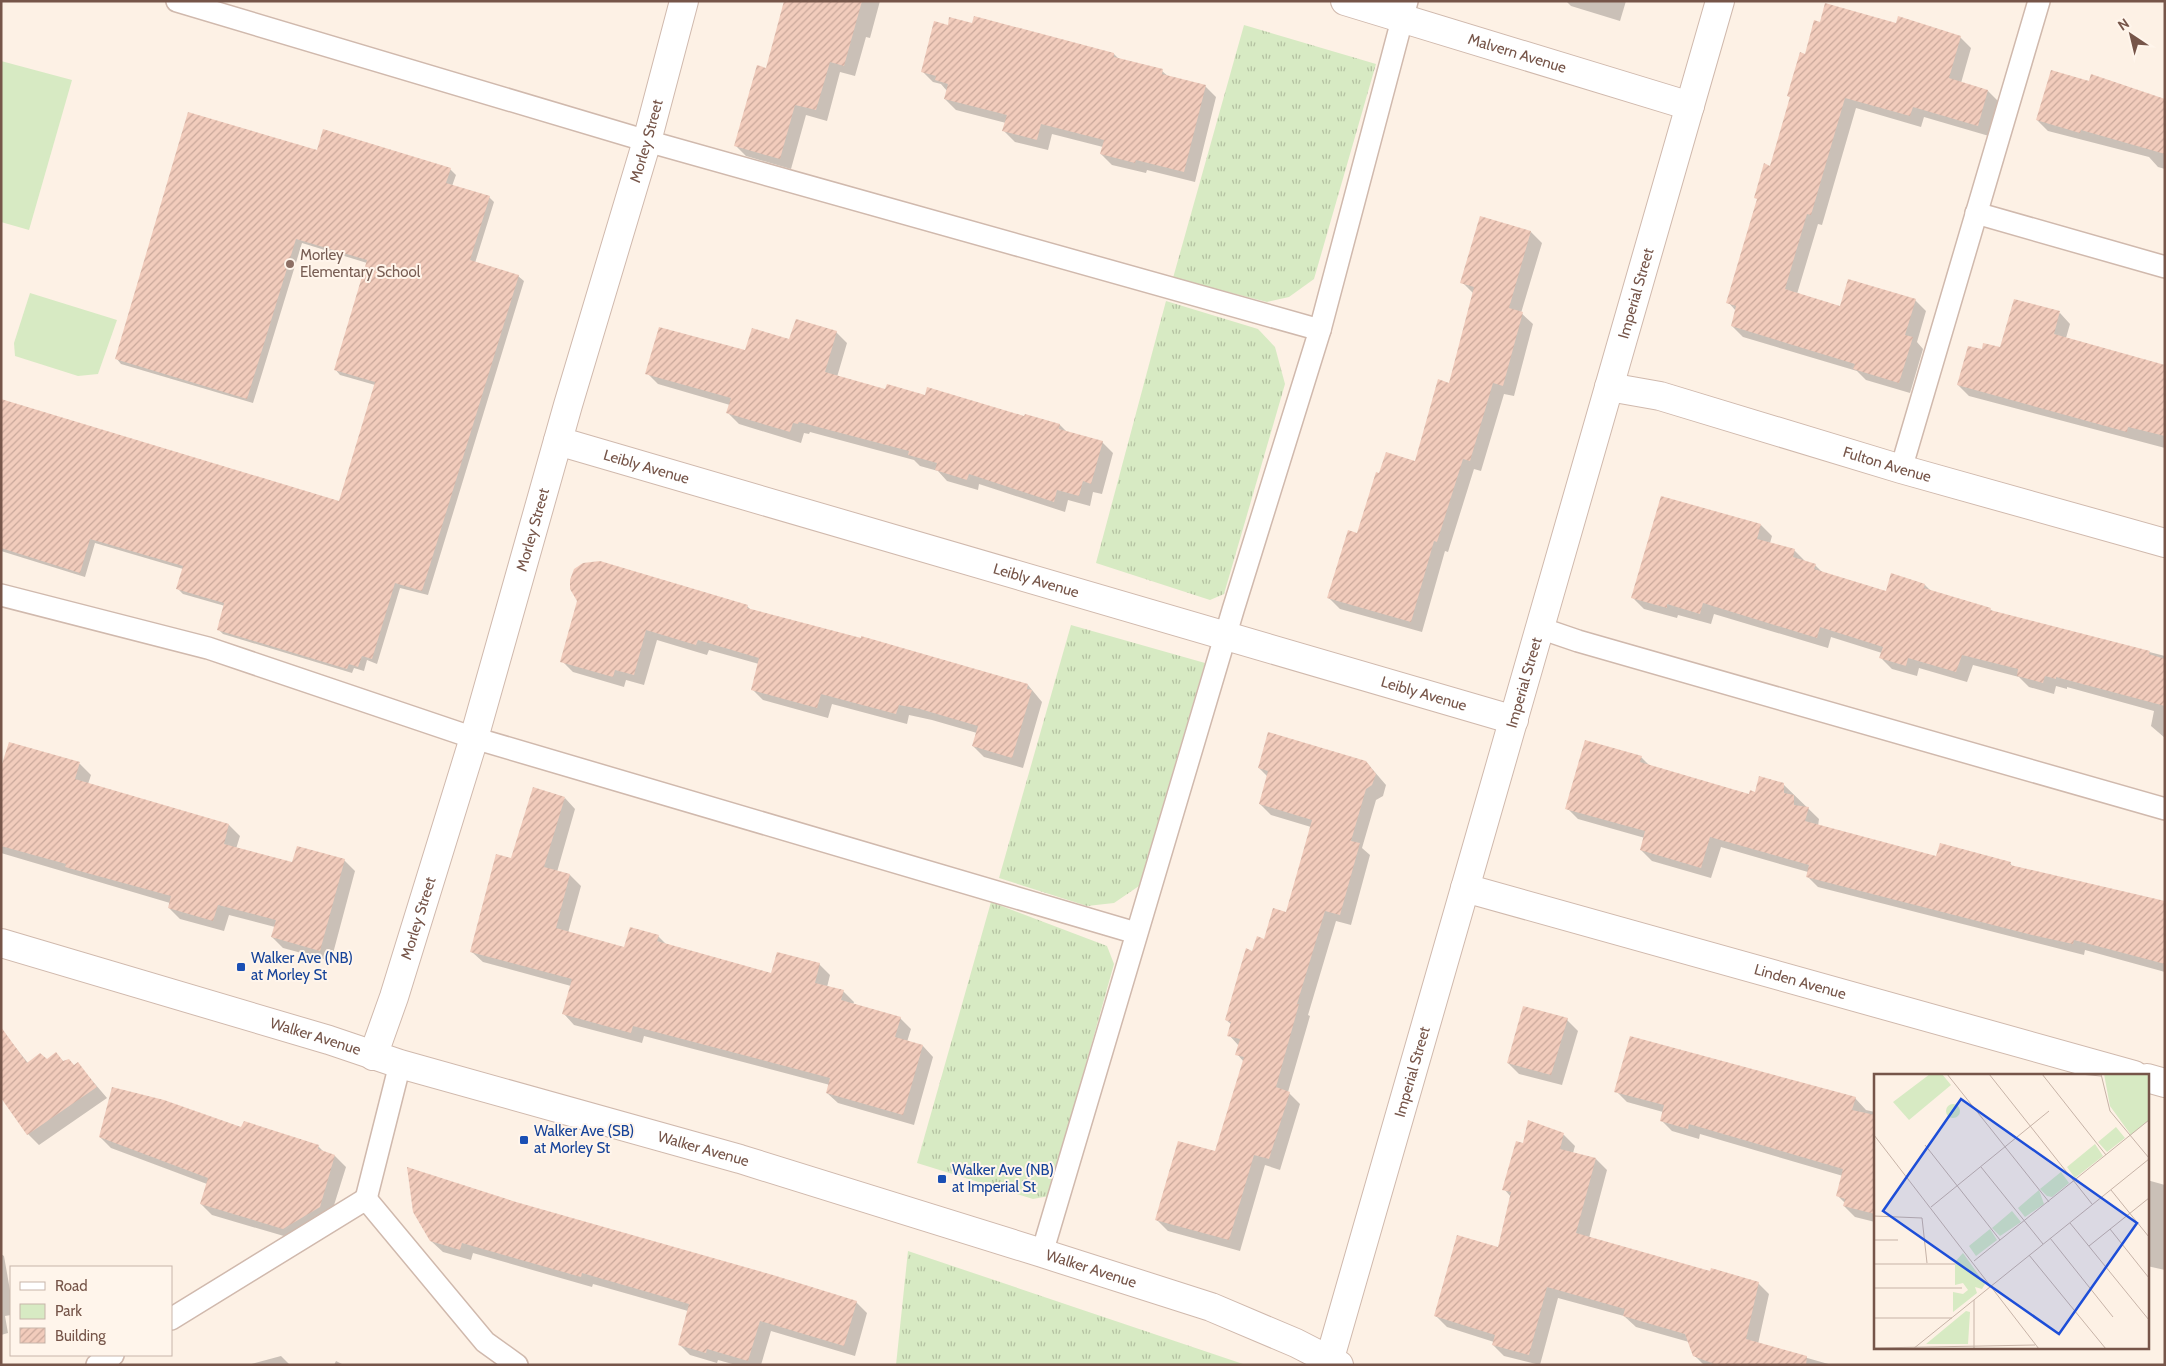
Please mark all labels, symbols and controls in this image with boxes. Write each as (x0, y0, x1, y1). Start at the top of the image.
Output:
north arrow (2106, 10, 2156, 60)
text: N (2114, 14, 2133, 35)
street label: Malvern Avenue (1466, 30, 1569, 77)
street label: Morley Street (626, 98, 667, 185)
place label: Morley Elementary School (300, 246, 421, 281)
street label: Imperial Street (1614, 246, 1658, 341)
marker: Morley Elementary School (284, 258, 296, 270)
street label: Fulton Avenue (1841, 443, 1934, 486)
street label: Leibly Avenue (601, 446, 692, 488)
street label: Morley Street (512, 486, 553, 573)
street label: Leibly Avenue (991, 559, 1081, 602)
street label: Imperial Street (1503, 635, 1546, 730)
street label: Leibly Avenue (1379, 673, 1469, 715)
street label: Morley Street (397, 875, 440, 962)
place label: Walker Ave (NB) at Morley St (251, 949, 353, 984)
street label: Linden Avenue (1752, 960, 1848, 1003)
marker: Walker Ave (NB) at Morley St (235, 961, 247, 973)
street label: Walker Avenue (268, 1014, 363, 1059)
street label: Imperial Street (1391, 1024, 1434, 1119)
inset map (1874, 1074, 2148, 1348)
place label: Walker Ave (SB) at Morley St (534, 1122, 634, 1157)
street label: Walker Avenue (656, 1127, 752, 1170)
marker: Walker Ave (SB) at Morley St (518, 1134, 530, 1146)
place label: Walker Ave (NB) at Imperial St (952, 1161, 1054, 1196)
marker: Walker Ave (NB) at Imperial St (936, 1173, 948, 1185)
street label: Walker Avenue (1044, 1246, 1139, 1292)
legend (10, 1266, 172, 1356)
text: Road (55, 1277, 88, 1295)
text: Park (55, 1302, 82, 1320)
text: Building (55, 1327, 106, 1345)

